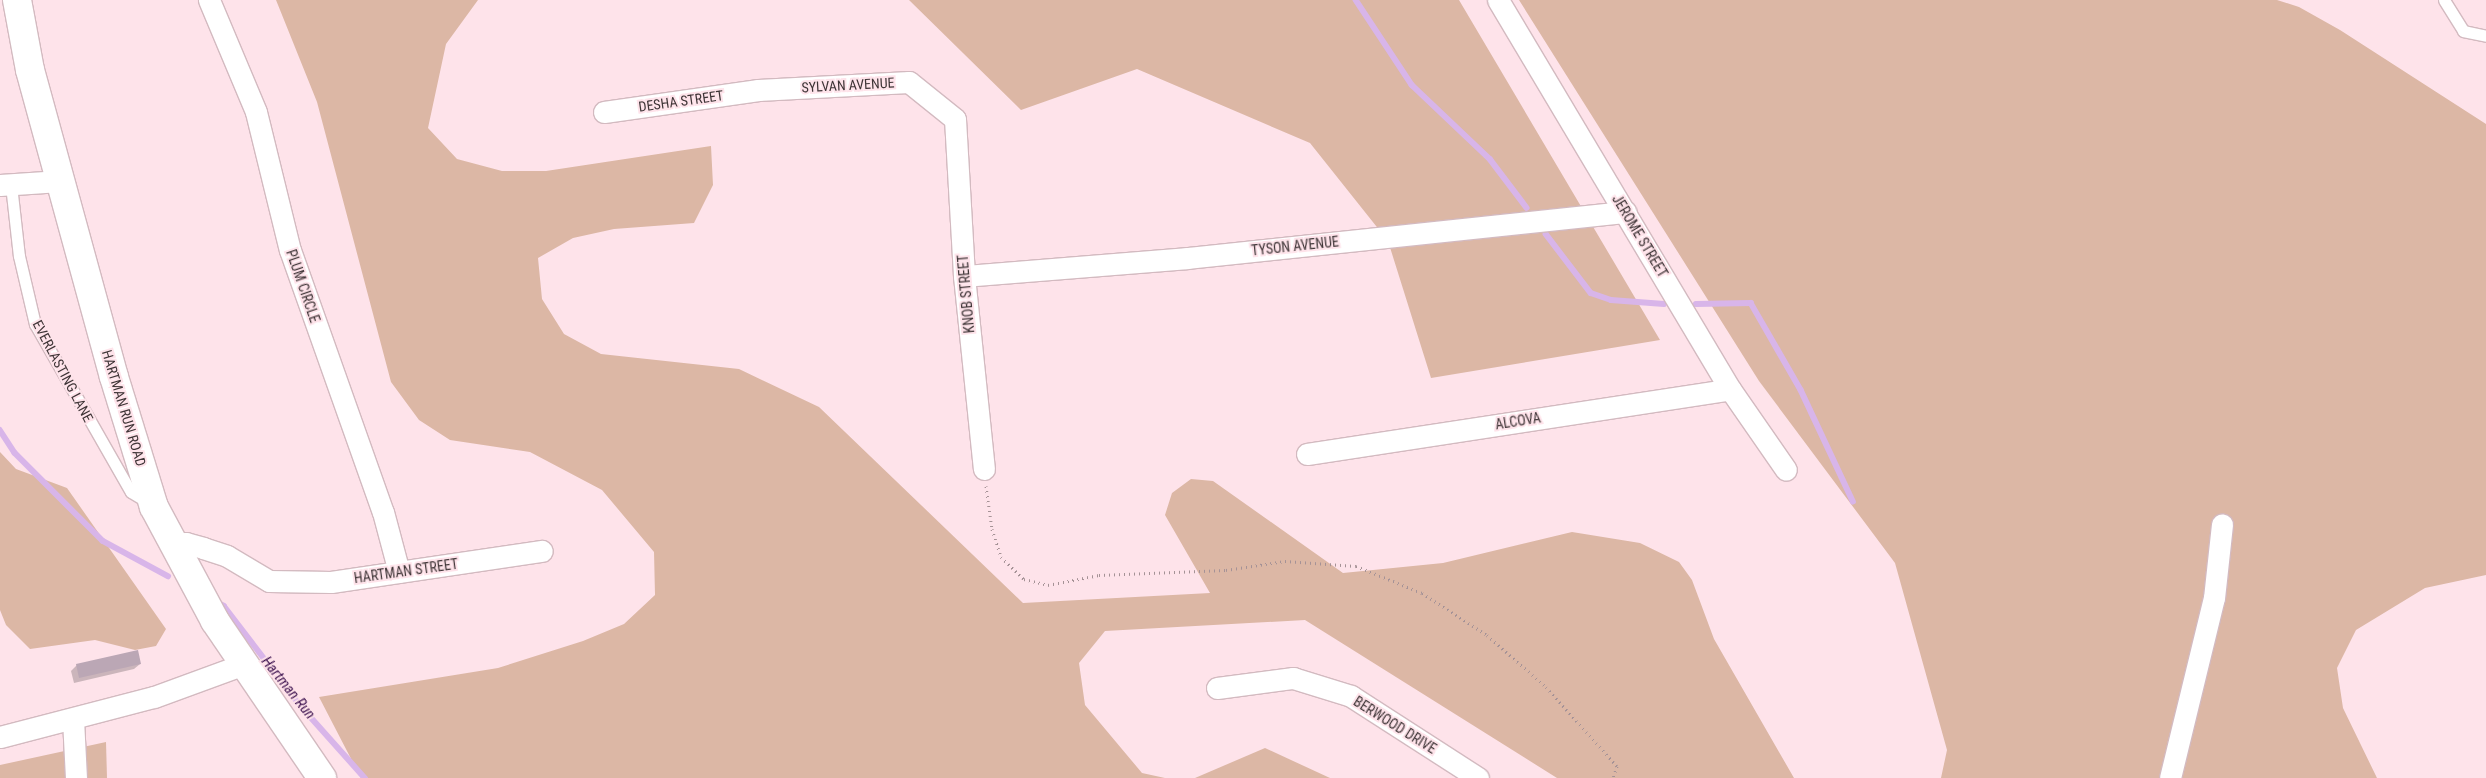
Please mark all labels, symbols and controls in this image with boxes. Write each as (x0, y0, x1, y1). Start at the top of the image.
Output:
street label: SYLVAN AVENUE (801, 74, 895, 96)
street label: DESHA STREET (637, 87, 725, 115)
street label: JEROME STREET (1609, 192, 1671, 280)
street label: TYSON AVENUE (1250, 233, 1340, 259)
street label: PLUM CIRCLE (283, 247, 323, 325)
street label: KNOB STREET (954, 254, 978, 334)
street label: EVERLASTING LANE (29, 317, 97, 425)
street label: HARTMAN RUN ROAD (98, 348, 150, 468)
street label: ALCOVA (1494, 409, 1542, 433)
street label: HARTMAN STREET (353, 555, 459, 587)
water label: Hartman Run (257, 653, 319, 723)
street label: BERWOOD DRIVE (1350, 693, 1440, 757)

